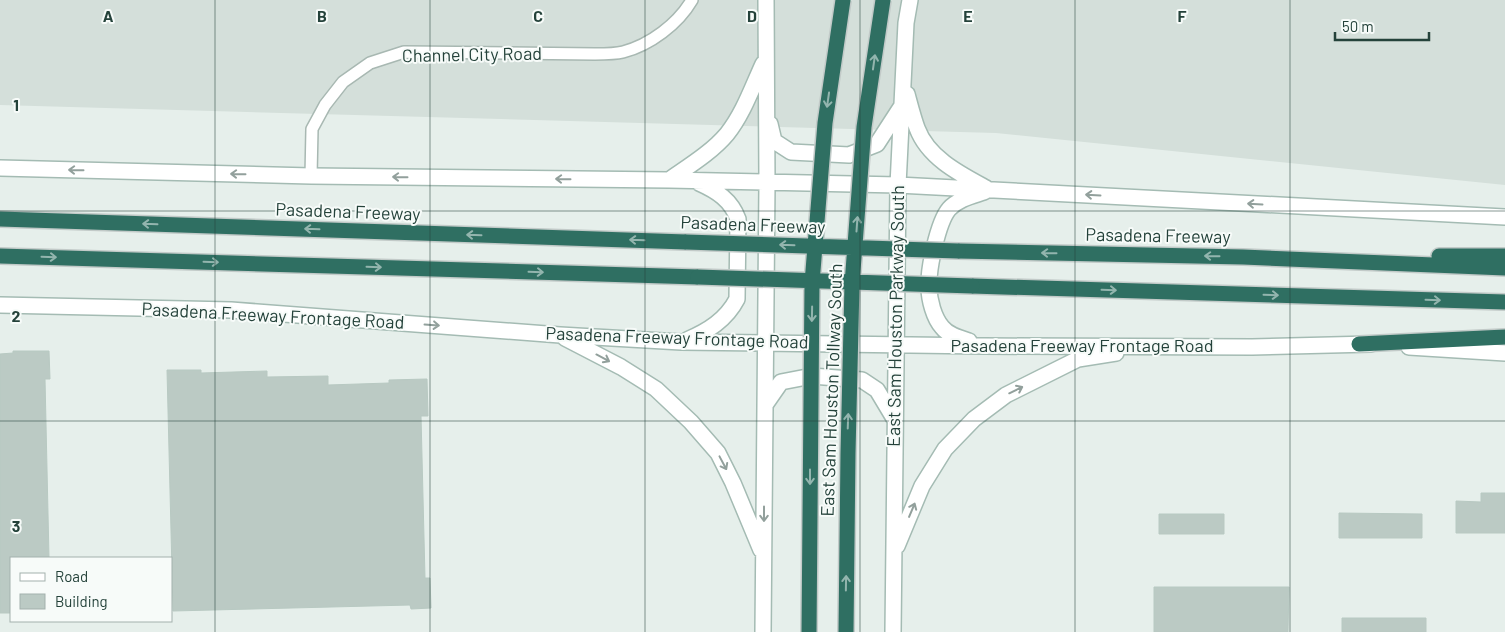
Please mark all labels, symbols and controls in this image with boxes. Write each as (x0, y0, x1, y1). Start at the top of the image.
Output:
text: A (103, 6, 114, 25)
text: B (317, 6, 327, 25)
text: C (533, 6, 543, 25)
text: D (747, 6, 757, 25)
text: E (963, 6, 973, 25)
text: F (1178, 6, 1187, 25)
scale bar (1335, 10, 1429, 42)
text: 50 m (1342, 17, 1374, 35)
street label: Channel City Road (402, 42, 542, 66)
one-way arrow (869, 54, 879, 70)
one-way arrow (823, 92, 833, 108)
text: 1 (13, 95, 19, 114)
one-way arrow (68, 165, 84, 175)
one-way arrow (230, 169, 246, 179)
one-way arrow (393, 172, 409, 182)
one-way arrow (555, 174, 572, 184)
street label: East Sam Houston Parkway South (882, 185, 908, 447)
one-way arrow (1085, 191, 1101, 200)
street label: Pasadena Freeway (275, 197, 421, 225)
one-way arrow (1248, 199, 1264, 208)
street label: Pasadena Freeway (680, 210, 826, 238)
one-way arrow (852, 216, 862, 232)
one-way arrow (142, 219, 158, 229)
street label: Pasadena Freeway (1085, 223, 1231, 247)
one-way arrow (304, 225, 320, 234)
one-way arrow (467, 230, 483, 240)
one-way arrow (629, 236, 645, 245)
one-way arrow (780, 241, 796, 250)
one-way arrow (1041, 248, 1058, 258)
one-way arrow (1204, 251, 1220, 261)
one-way arrow (40, 253, 56, 262)
one-way arrow (203, 258, 219, 267)
one-way arrow (365, 262, 381, 272)
street label: East Sam Houston Tollway South (816, 263, 846, 517)
one-way arrow (528, 267, 544, 277)
one-way arrow (1100, 285, 1116, 294)
one-way arrow (1263, 290, 1279, 299)
one-way arrow (1425, 295, 1441, 304)
street label: Pasadena Freeway Frontage Road (141, 297, 405, 333)
text: 2 (12, 306, 21, 325)
one-way arrow (807, 306, 816, 322)
one-way arrow (424, 320, 440, 330)
street label: Pasadena Freeway Frontage Road (545, 321, 809, 353)
street label: Pasadena Freeway Frontage Road (950, 334, 1214, 356)
one-way arrow (595, 353, 609, 363)
one-way arrow (1008, 385, 1023, 394)
one-way arrow (844, 413, 853, 429)
one-way arrow (718, 456, 728, 471)
one-way arrow (805, 468, 815, 485)
one-way arrow (908, 503, 918, 518)
one-way arrow (759, 505, 769, 521)
text: 3 (12, 516, 20, 535)
legend (10, 557, 172, 622)
text: Road (55, 567, 88, 585)
one-way arrow (841, 576, 851, 592)
text: Building (55, 592, 108, 610)

